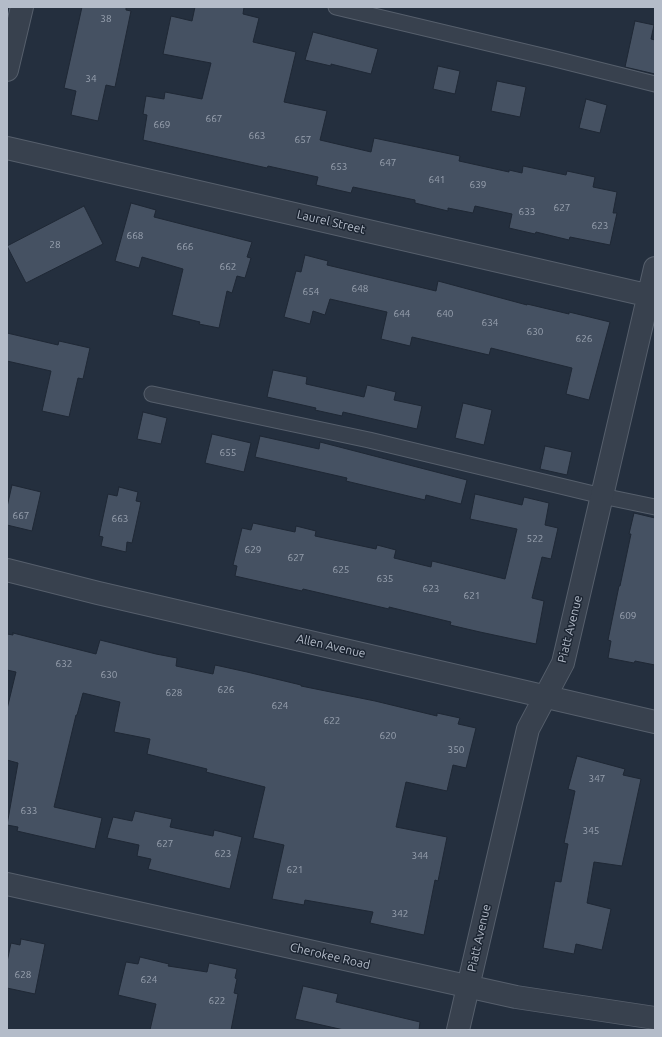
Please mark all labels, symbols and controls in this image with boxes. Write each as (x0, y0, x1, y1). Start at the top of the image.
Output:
house number: 38 (100, 13, 112, 25)
house number: 34 (85, 73, 97, 85)
house number: 667 (206, 113, 222, 125)
house number: 669 (154, 119, 170, 131)
house number: 663 (249, 130, 265, 142)
house number: 657 (295, 134, 311, 146)
house number: 647 (380, 157, 396, 169)
house number: 653 (331, 161, 347, 173)
house number: 641 (429, 174, 445, 186)
house number: 639 (470, 179, 486, 191)
house number: 627 (554, 202, 570, 214)
house number: 633 (519, 206, 535, 218)
street label: Laurel Street (295, 207, 367, 237)
house number: 623 (592, 220, 608, 232)
house number: 668 (127, 230, 143, 242)
house number: 28 (49, 239, 61, 251)
house number: 666 (177, 241, 193, 253)
house number: 662 (220, 261, 236, 273)
house number: 648 (352, 283, 368, 295)
house number: 654 (303, 286, 319, 298)
house number: 644 (394, 308, 410, 320)
house number: 640 (437, 308, 453, 320)
house number: 634 (482, 317, 498, 329)
house number: 630 (527, 326, 543, 338)
house number: 626 (576, 333, 592, 345)
house number: 655 (220, 447, 236, 459)
house number: 667 (13, 510, 29, 522)
house number: 663 (112, 513, 128, 525)
house number: 522 (527, 533, 543, 545)
house number: 629 (245, 544, 261, 556)
house number: 627 (288, 552, 304, 564)
house number: 625 (333, 564, 349, 576)
house number: 635 (377, 573, 393, 585)
house number: 623 (423, 583, 439, 595)
house number: 621 (464, 590, 480, 602)
street label: Piatt Avenue (555, 594, 585, 664)
house number: 609 (620, 610, 636, 622)
street label: Allen Avenue (295, 631, 367, 661)
house number: 632 (56, 658, 72, 670)
house number: 630 (101, 669, 117, 681)
house number: 626 (218, 684, 234, 696)
house number: 628 (166, 687, 182, 699)
house number: 624 (272, 700, 288, 712)
house number: 622 (324, 715, 340, 727)
house number: 620 (380, 730, 396, 742)
house number: 350 (448, 744, 464, 756)
house number: 347 (589, 773, 605, 785)
house number: 633 (21, 805, 37, 817)
house number: 345 (583, 825, 599, 837)
house number: 627 (157, 838, 173, 850)
house number: 623 (215, 848, 231, 860)
house number: 344 (412, 850, 428, 862)
house number: 621 (287, 864, 303, 876)
street label: Piatt Avenue (464, 903, 494, 973)
house number: 342 (392, 908, 408, 920)
street label: Cherokee Road (288, 940, 372, 972)
house number: 628 (15, 969, 31, 981)
house number: 624 (141, 974, 157, 986)
house number: 622 (209, 995, 225, 1007)

